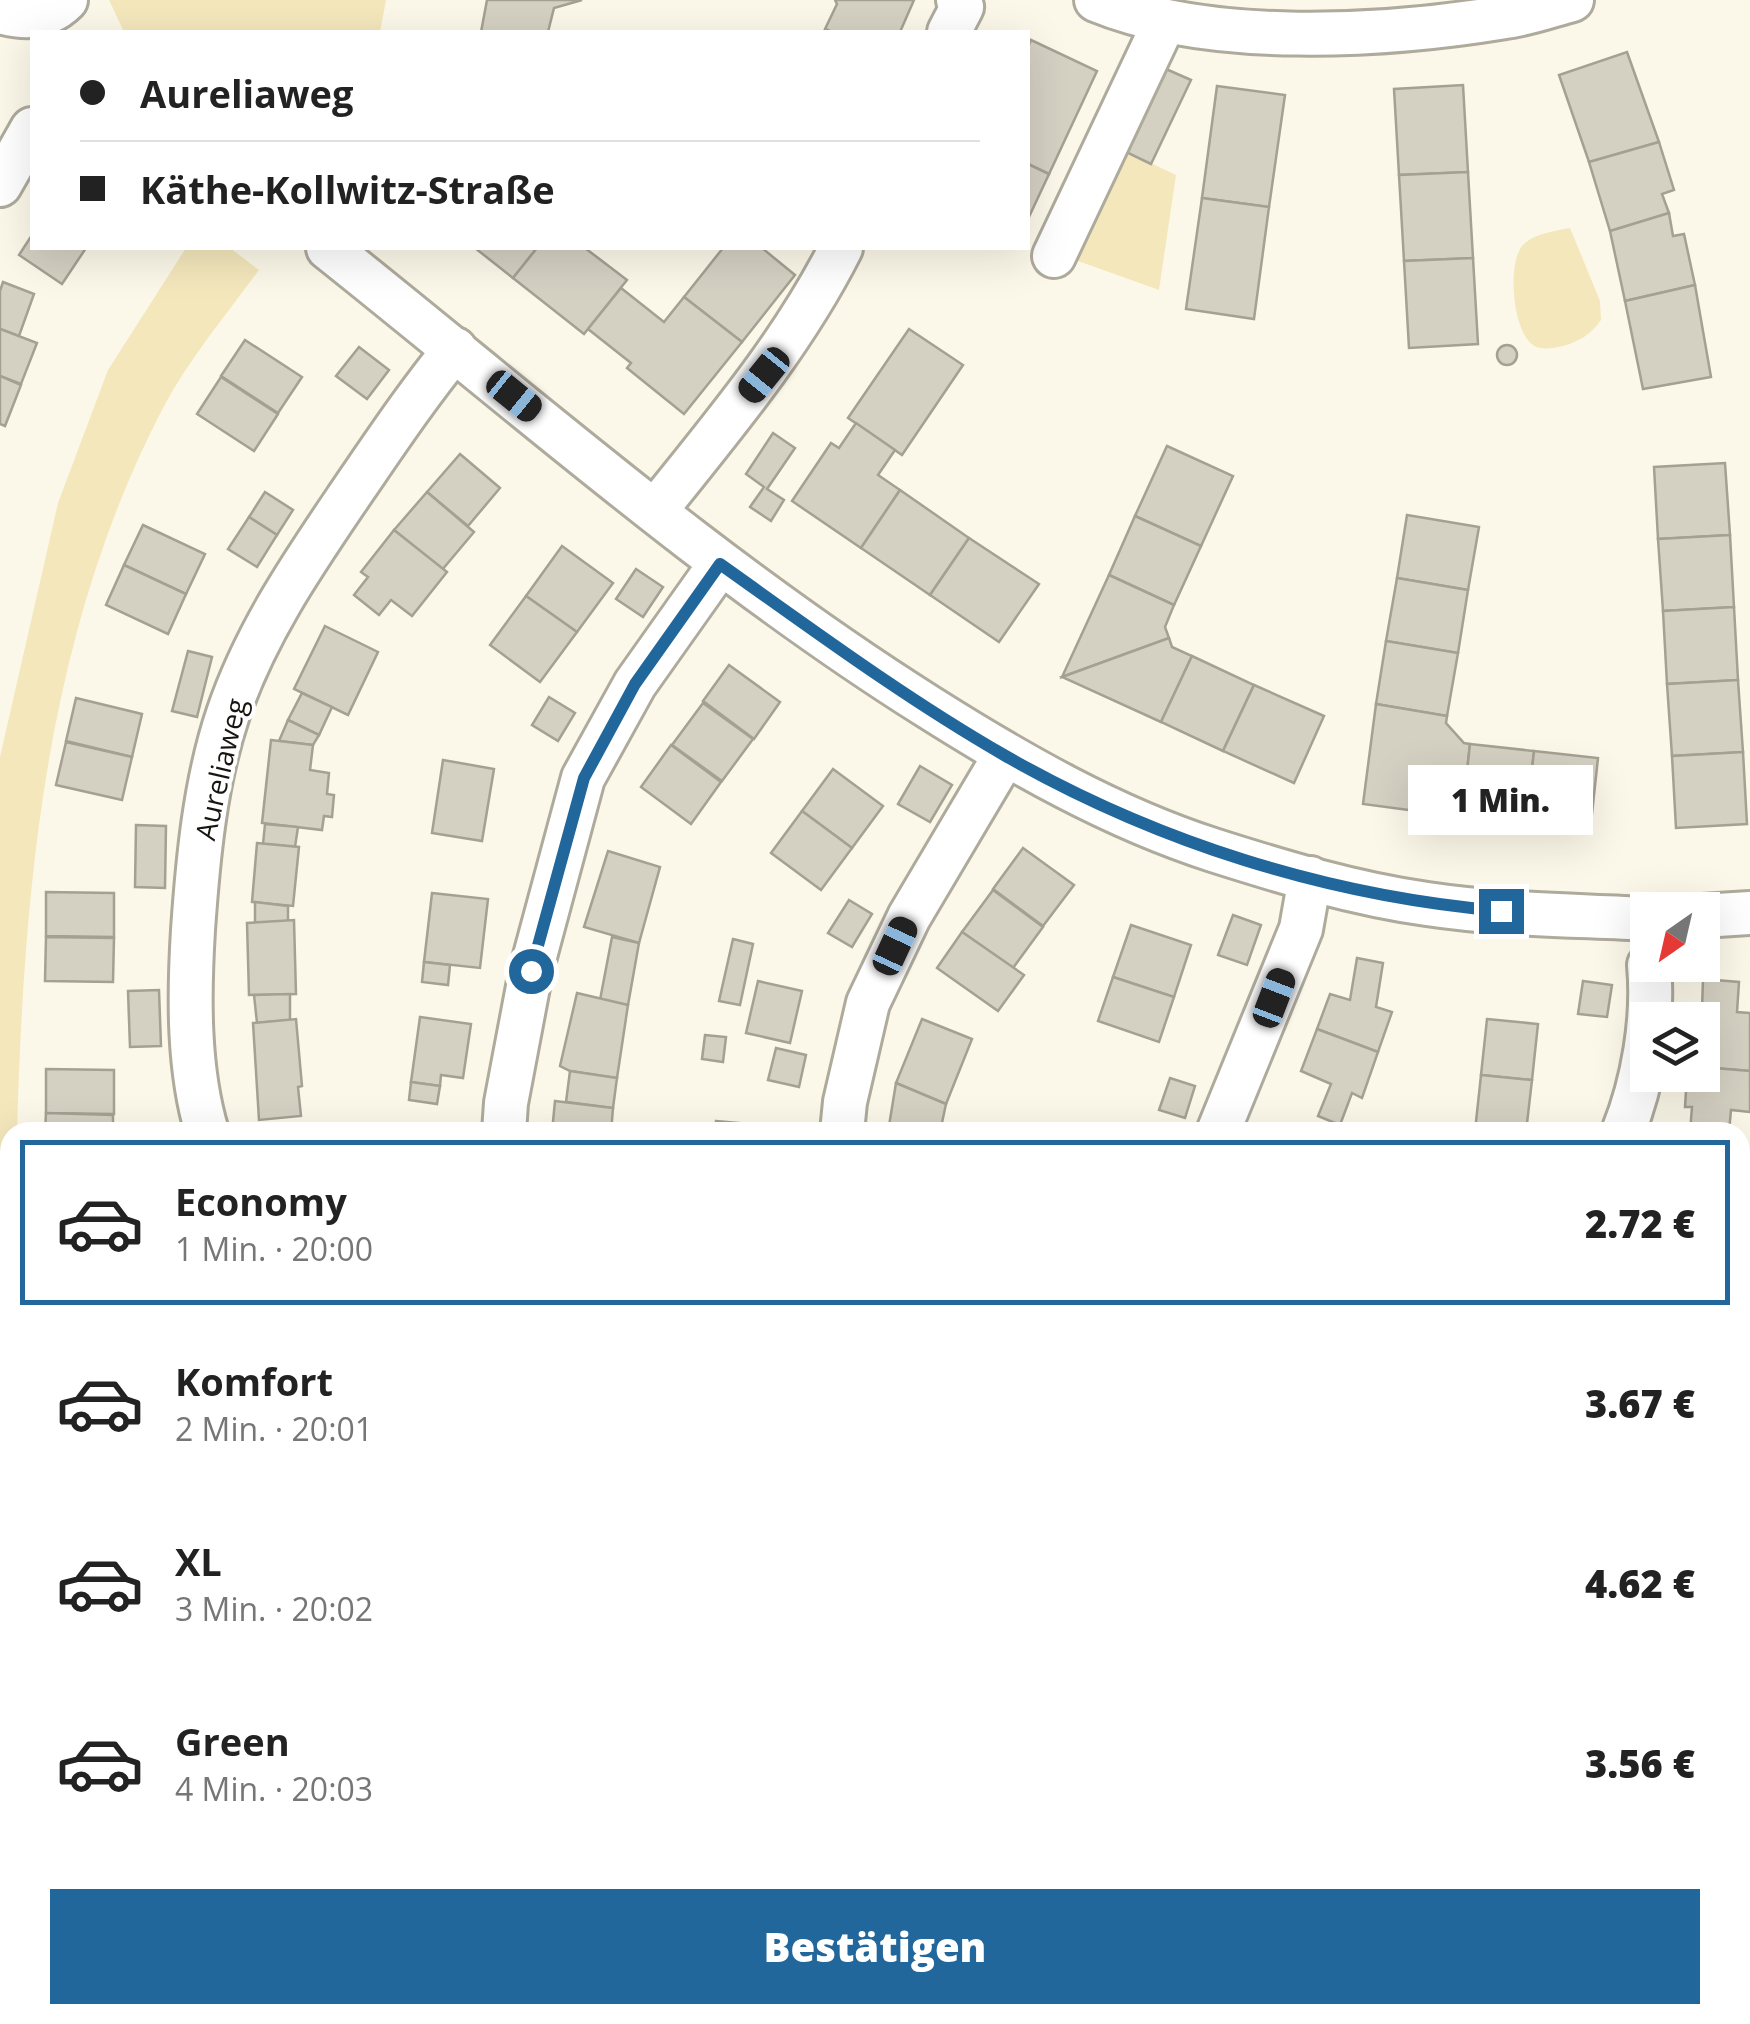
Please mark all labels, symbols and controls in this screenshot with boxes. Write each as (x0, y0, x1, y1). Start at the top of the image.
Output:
text: Aureliaweg (140, 67, 354, 119)
text: Käthe-Kollwitz-Straße (140, 163, 555, 215)
car (733, 342, 795, 408)
car (481, 365, 547, 427)
street label: Aureliaweg (185, 694, 255, 844)
callout: 1 Min. (1408, 766, 1594, 836)
text: 1 Min. (1451, 778, 1550, 821)
route end (1479, 889, 1524, 934)
north arrow (1630, 892, 1720, 982)
map controls (1630, 892, 1720, 1092)
car (869, 912, 921, 980)
route start (509, 949, 554, 994)
car (1249, 965, 1299, 1031)
button: layers (1630, 1002, 1720, 1092)
text: Economy (175, 1175, 347, 1227)
icon: car (55, 1178, 145, 1268)
text: 2.72 € (1585, 1197, 1695, 1249)
text: 1 Min. · 20:00 (175, 1227, 373, 1270)
text: Komfort (175, 1355, 333, 1407)
icon: car (55, 1358, 145, 1448)
text: 3.67 € (1585, 1377, 1695, 1429)
text: 2 Min. · 20:01 (175, 1407, 373, 1450)
text: XL (175, 1535, 222, 1587)
icon: car (55, 1538, 145, 1628)
text: 4.62 € (1585, 1557, 1695, 1609)
text: 3 Min. · 20:02 (175, 1587, 373, 1630)
text: Green (175, 1715, 290, 1767)
icon: car (55, 1718, 145, 1808)
text: 3.56 € (1585, 1737, 1695, 1789)
text: 4 Min. · 20:03 (175, 1767, 373, 1810)
button: Bestätigen (50, 1889, 1700, 2004)

